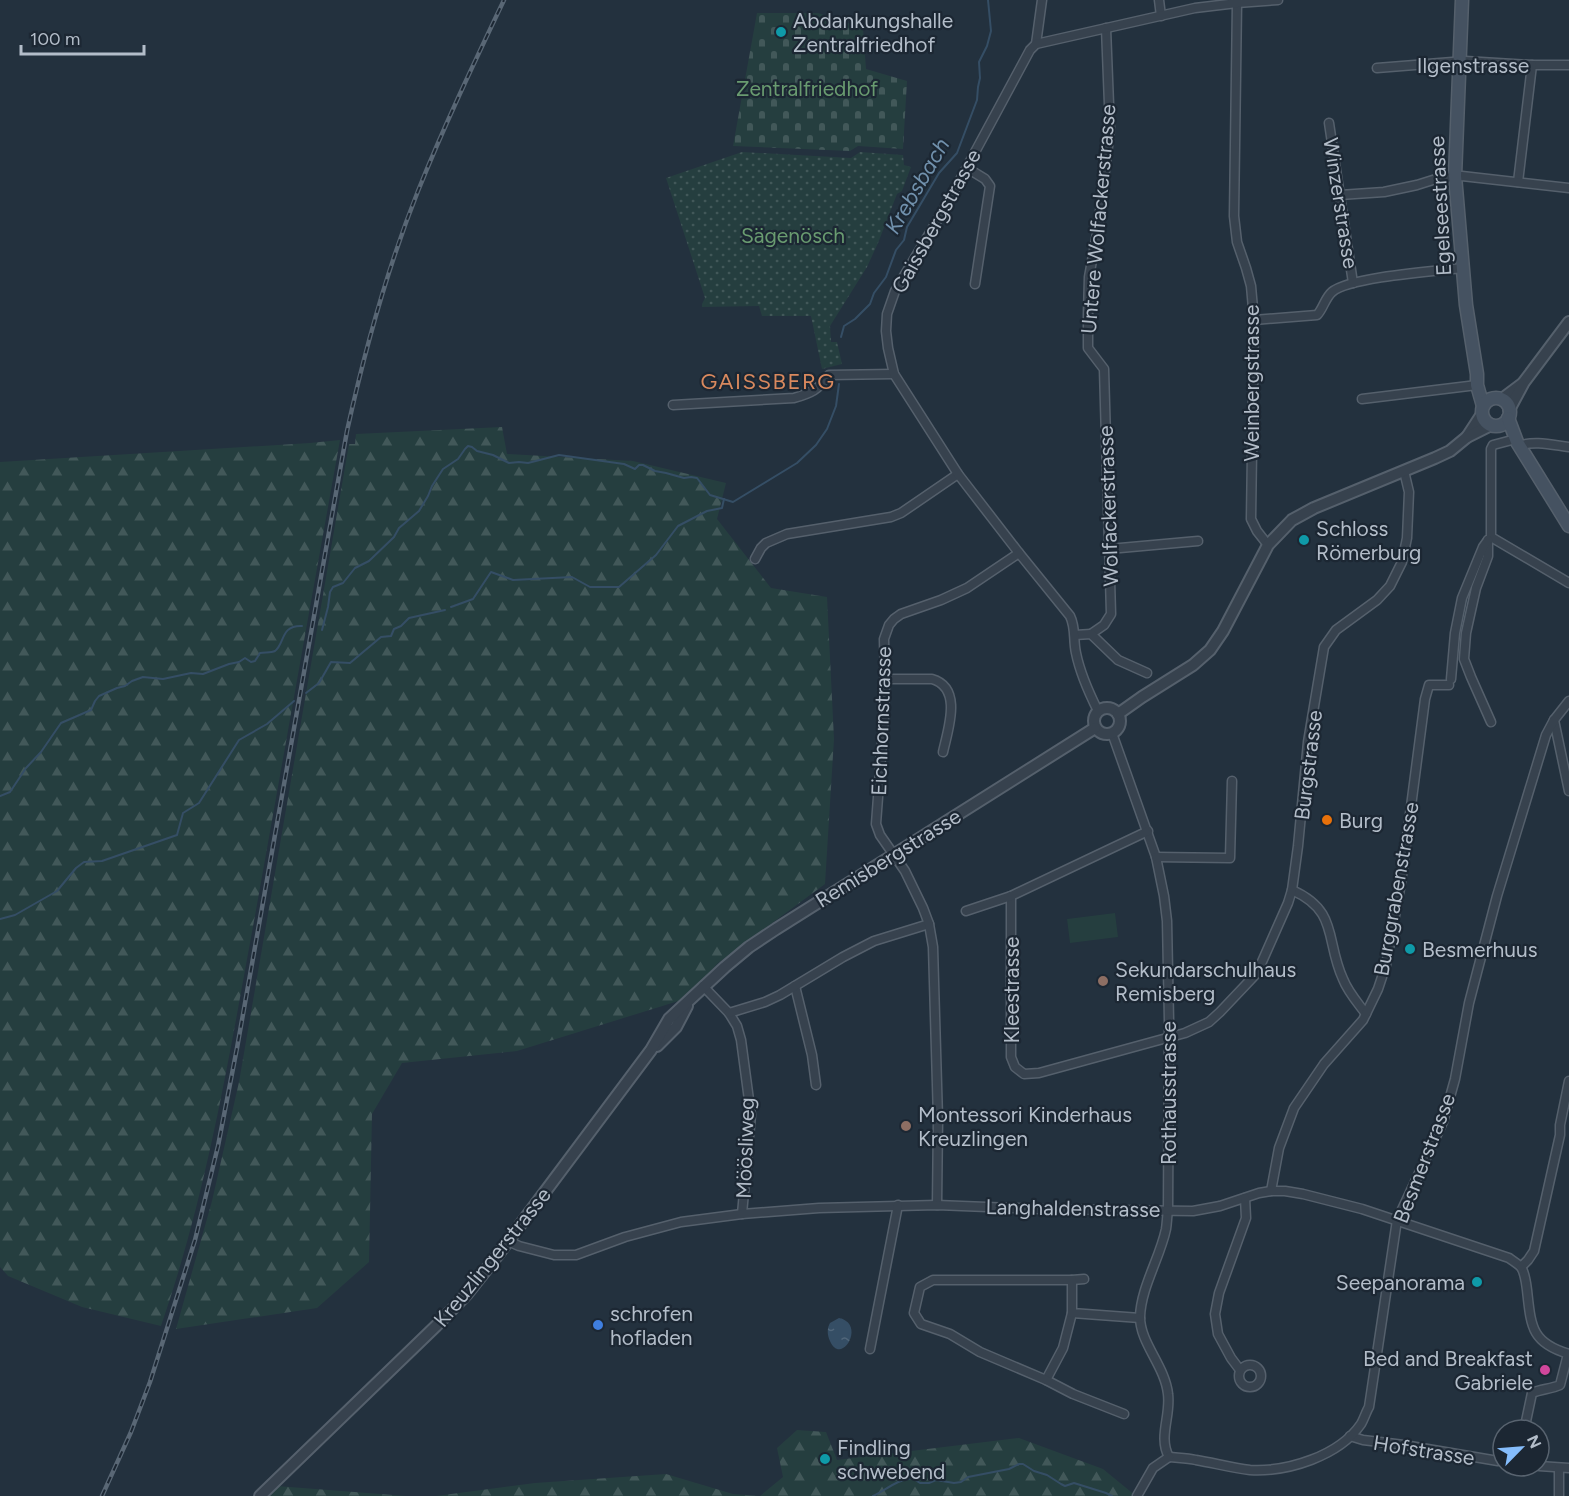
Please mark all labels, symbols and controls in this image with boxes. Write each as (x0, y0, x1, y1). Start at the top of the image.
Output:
place label: Abdankungshalle Zentralfriedhof (793, 8, 953, 57)
scale bar (21, 18, 144, 56)
marker: Abdankungshalle Zentralfriedhof (774, 25, 788, 39)
text: 100 m (30, 28, 80, 50)
street label: Ilgenstrasse (1417, 53, 1529, 78)
park label: Zentralfriedhof (736, 76, 878, 101)
street label: Untere Wolfackerstrasse (1075, 103, 1121, 335)
water label: Krebsbach (879, 133, 955, 239)
street label: Egelseestrasse (1424, 135, 1456, 277)
street label: Winzerstrasse (1318, 136, 1364, 270)
street label: Gaissbergstrasse (886, 145, 986, 297)
park label: Sägenösch (741, 223, 845, 248)
street label: Weinbergstrasse (1239, 304, 1264, 462)
district label: GAISSBERG (701, 368, 835, 395)
street label: Wolfackerstrasse (1093, 425, 1123, 587)
place label: Schloss Römerburg (1316, 516, 1421, 565)
marker: Schloss Römerburg (1297, 533, 1311, 547)
street label: Eichhornstrasse (866, 646, 896, 796)
street label: Burgstrasse (1289, 709, 1327, 821)
street label: Burggrabenstrasse (1368, 800, 1424, 978)
street label: Remisbergstrasse (811, 803, 965, 913)
place label: Burg (1339, 808, 1383, 833)
marker: Burg (1320, 813, 1334, 827)
street label: Kleestrasse (999, 937, 1024, 1043)
place label: Besmerhuus (1422, 937, 1537, 962)
marker: Besmerhuus (1403, 942, 1417, 956)
place label: Sekundarschulhaus Remisberg (1115, 957, 1296, 1006)
marker: Sekundarschulhaus Remisberg (1096, 974, 1110, 988)
street label: Rothausstrasse (1156, 1021, 1181, 1165)
street label: Besmerstrasse (1388, 1090, 1460, 1226)
street label: Möösliweg (731, 1097, 759, 1199)
place label: Montessori Kinderhaus Kreuzlingen (918, 1102, 1132, 1151)
marker: Montessori Kinderhaus Kreuzlingen (899, 1119, 913, 1133)
street label: Kreuzlingerstrasse (428, 1182, 556, 1332)
street label: Langhaldenstrasse (985, 1194, 1161, 1222)
place label: Seepanorama (1336, 1270, 1465, 1295)
marker: Seepanorama (1470, 1275, 1484, 1289)
place label: schrofen hofladen (610, 1301, 693, 1350)
marker: schrofen hofladen (591, 1318, 605, 1332)
place label: Bed and Breakfast Gabriele (1363, 1346, 1533, 1395)
marker: Bed and Breakfast Gabriele (1538, 1363, 1552, 1377)
north arrow (1491, 1418, 1551, 1478)
street label: Hofstrasse (1372, 1430, 1476, 1470)
text: N (1523, 1432, 1545, 1451)
place label: Findling schwebend (837, 1435, 945, 1484)
marker: Findling schwebend (818, 1452, 832, 1466)

